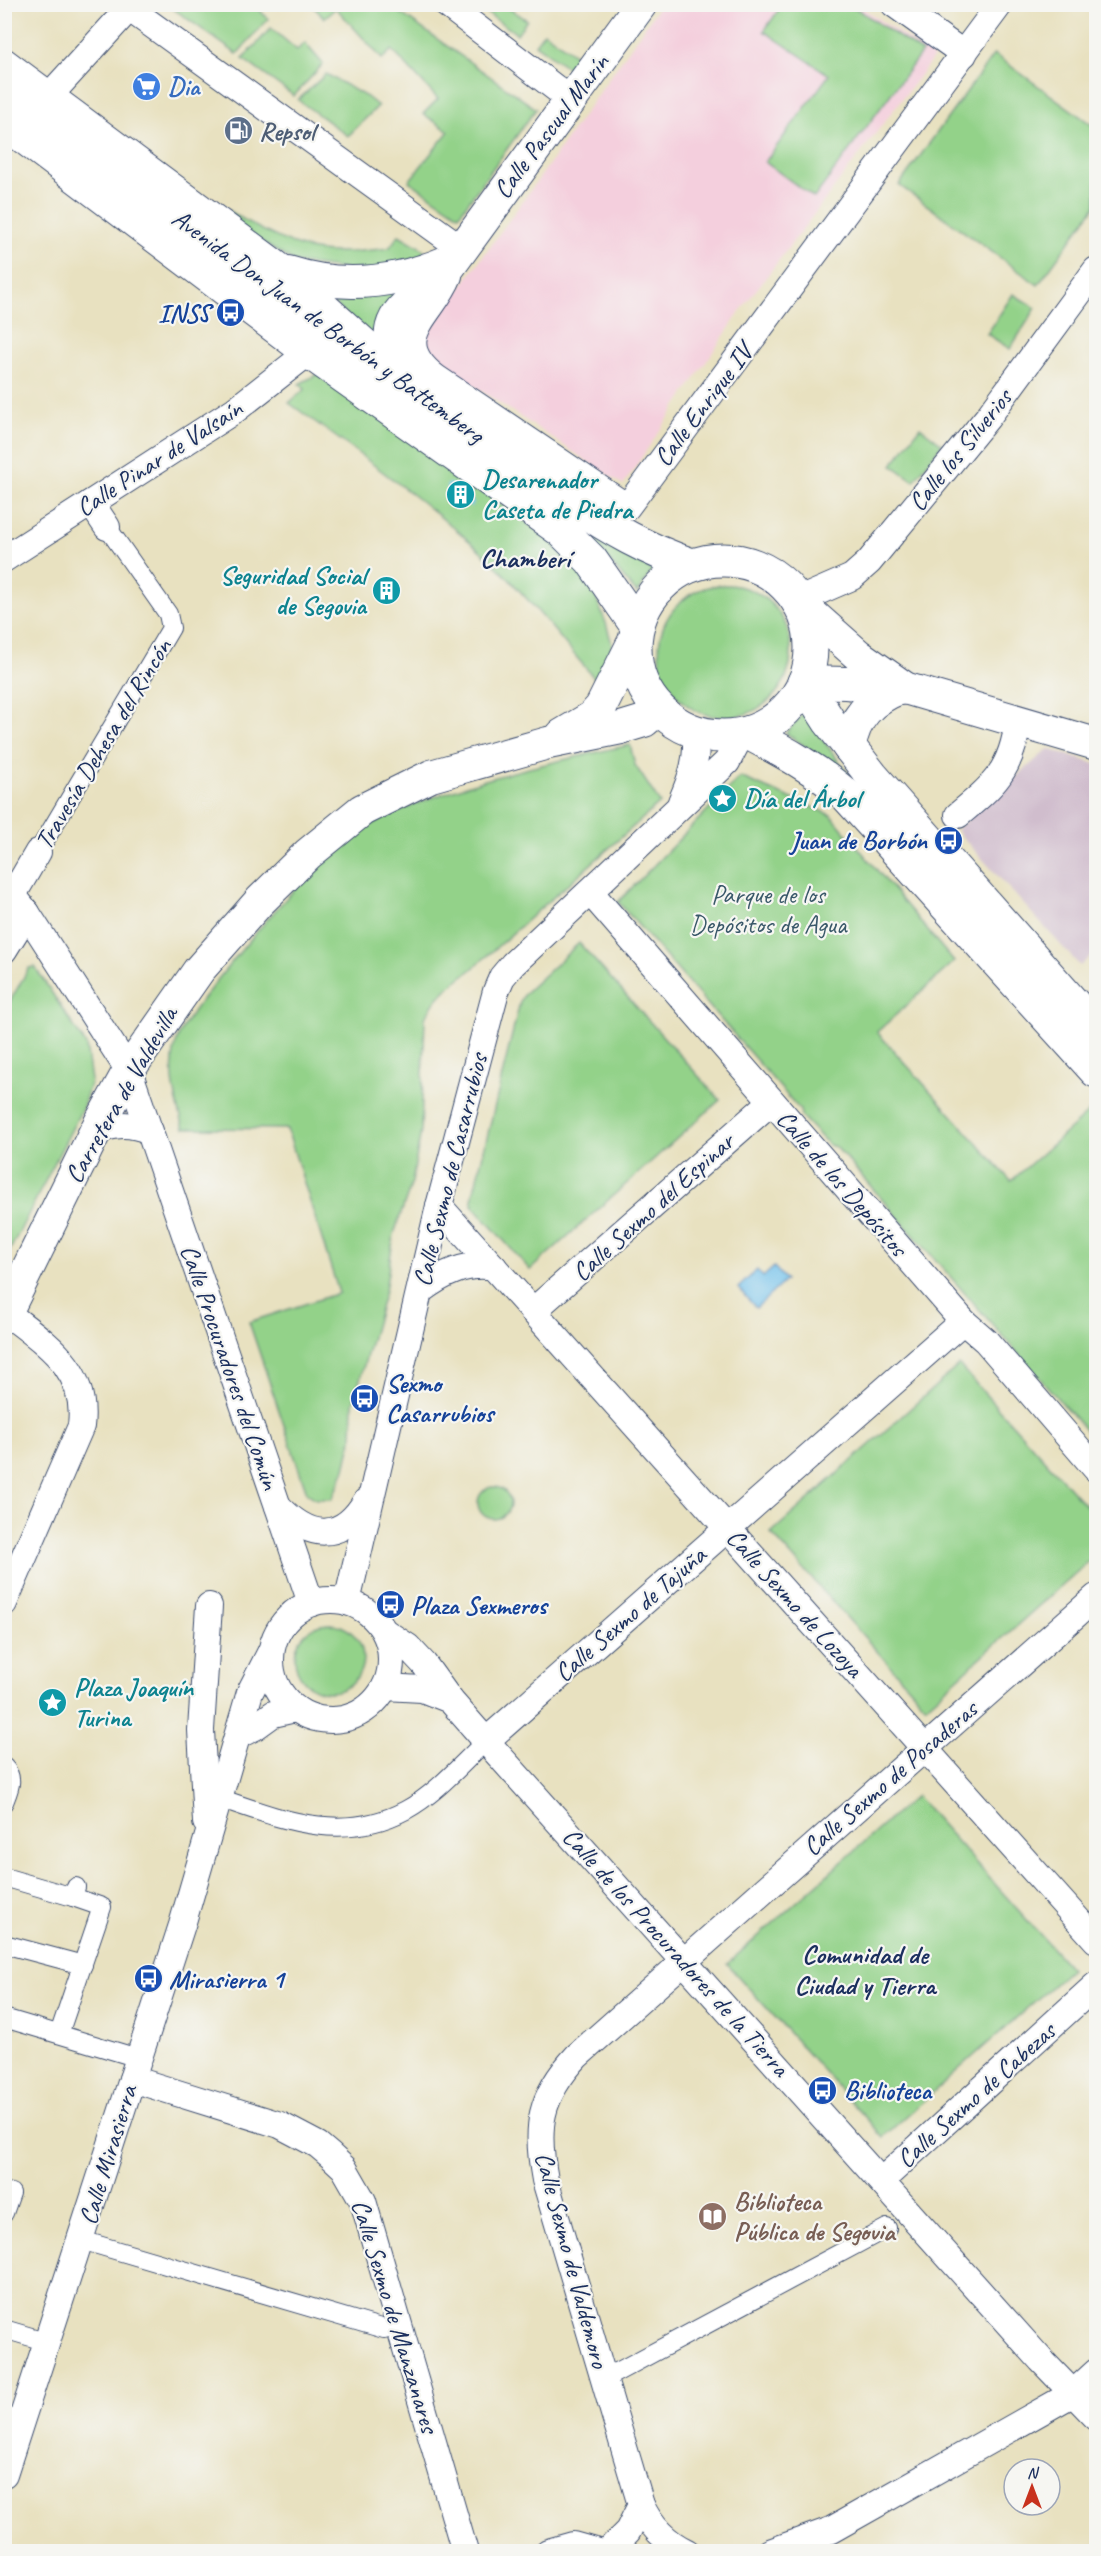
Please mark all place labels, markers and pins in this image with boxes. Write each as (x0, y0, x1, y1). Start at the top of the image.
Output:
supermarket icon: Dia (131, 70, 163, 102)
place label: Dia (168, 70, 202, 103)
fuel station icon: Repsol (222, 115, 254, 147)
place label: Repsol (259, 115, 320, 148)
place label: INSS (158, 297, 214, 330)
bus stop icon: INSS (215, 297, 247, 329)
place label: Desarenador Caseta de Piedra (482, 463, 635, 526)
building icon: Desarenador Caseta de Piedra (445, 478, 477, 510)
place label: Seguridad Social de Segovia (220, 559, 371, 622)
building icon: Seguridad Social de Segovia (371, 574, 403, 606)
place icon: Día del Árbol (707, 782, 739, 814)
place label: Día del Árbol (744, 782, 865, 815)
place label: Juan de Borbón (788, 824, 928, 857)
bus stop icon: Juan de Borbón (932, 824, 964, 856)
place label: Sexmo Casarrubios (386, 1367, 496, 1430)
bus stop icon: Sexmo Casarrubios (349, 1382, 381, 1414)
bus stop icon: Plaza Sexmeros (374, 1589, 406, 1621)
place label: Plaza Sexmeros (411, 1589, 550, 1622)
place label: Plaza Joaquín Turina (74, 1671, 194, 1734)
place icon: Plaza Joaquín Turina (37, 1686, 69, 1718)
bus stop icon: Mirasierra 1 (132, 1963, 164, 1995)
place label: Mirasierra 1 (169, 1963, 287, 1996)
bus stop icon: Biblioteca (807, 2074, 839, 2106)
place label: Biblioteca (844, 2074, 933, 2107)
place label: Biblioteca Pública de Segovia (734, 2185, 897, 2248)
library icon: Biblioteca Pública de Segovia (697, 2200, 729, 2232)

